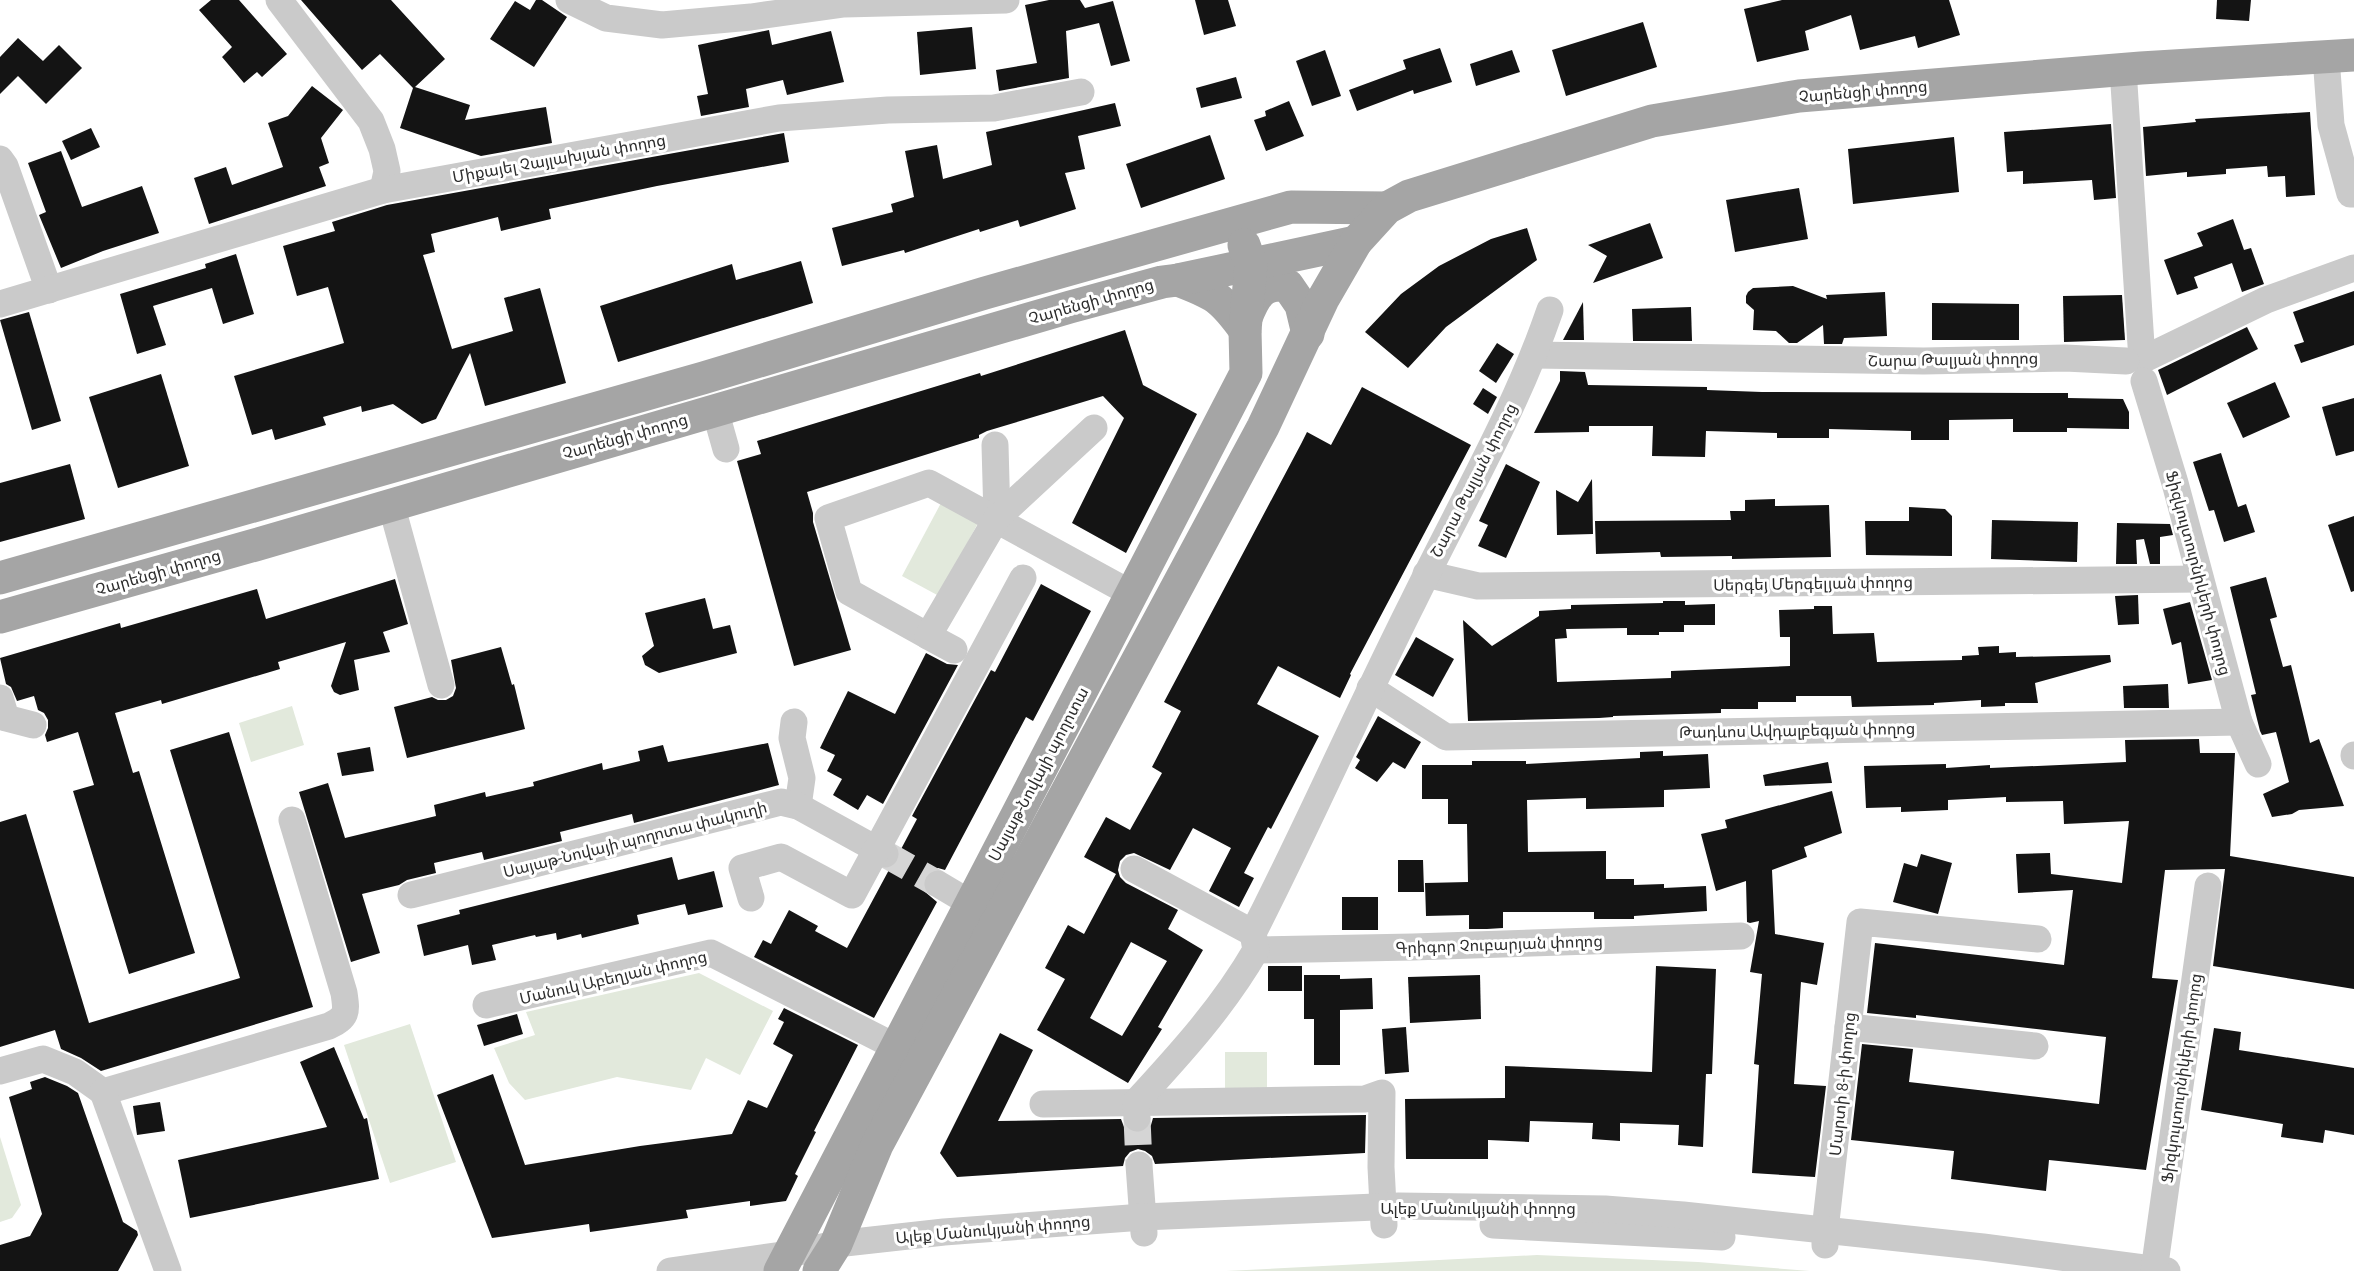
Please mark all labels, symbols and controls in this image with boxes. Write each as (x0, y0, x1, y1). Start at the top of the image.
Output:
street label: Չարենցի փողոց (1798, 76, 1928, 107)
street label: Միքայել Չայլախյան փողոց (451, 130, 667, 187)
street label: Չարենցի փողոց (1026, 275, 1156, 328)
street label: Շարա Թալյան փողոց (1868, 349, 2038, 370)
street label: Շարա Թալյան փողոց (1426, 400, 1521, 560)
street label: Չարենցի փողոց (560, 410, 690, 463)
street label: Ֆիզկուլտուրնիկերի փողոց (2162, 469, 2235, 678)
street label: Չարենցի փողոց (93, 546, 223, 599)
street label: Սերգեյ Մերգելյան փողոց (1713, 572, 1913, 595)
street label: Սայաթ-Նովայի պողոտա (984, 684, 1093, 865)
street label: Թադևոս Ավդալբեգյան փողոց (1679, 719, 1915, 742)
street label: Սայաթ-Նովայի պողոտա փակուղի (501, 797, 769, 882)
street label: Գրիգոր Չուբարյան փողոց (1395, 931, 1603, 958)
street label: Մանուկ Աբեղյան փողոց (518, 947, 709, 1008)
street label: Ֆիզկուլտուրնիկերի փողոց (2157, 972, 2206, 1184)
street label: Մարտի 8-ի փողոց (1826, 1011, 1859, 1157)
street label: Ալեք Մանուկյանի փողոց (1380, 1199, 1576, 1218)
street label: Ալեք Մանուկյանի փողոց (895, 1212, 1091, 1247)

